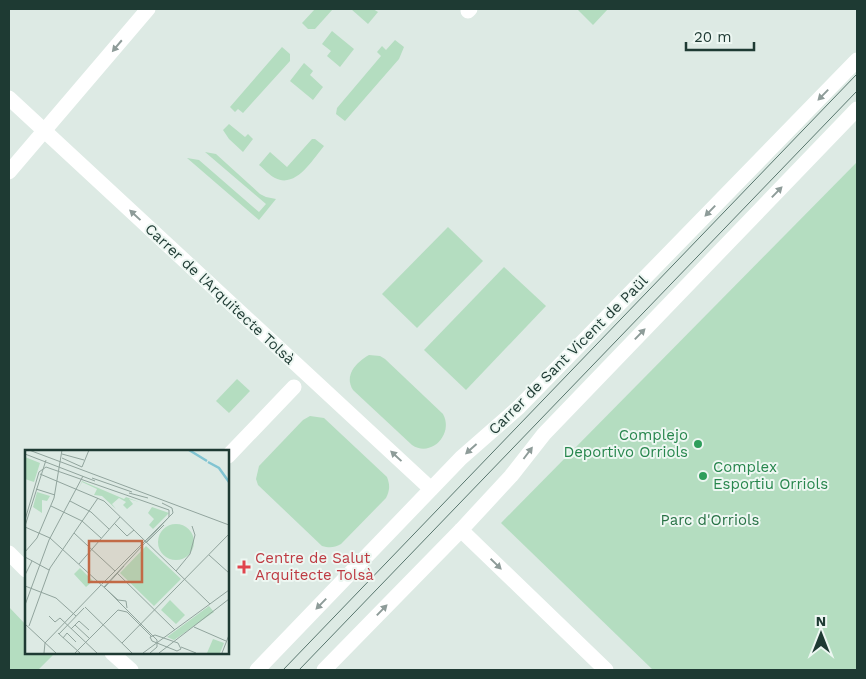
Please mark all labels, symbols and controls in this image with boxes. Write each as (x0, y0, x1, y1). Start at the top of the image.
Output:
scale bar (686, 20, 754, 52)
text: 20 m (694, 28, 732, 46)
one-way arrow (111, 39, 122, 52)
one-way arrow (817, 89, 829, 101)
one-way arrow (771, 187, 783, 199)
one-way arrow (704, 205, 716, 217)
one-way arrow (129, 209, 141, 221)
street label: Carrer de l'Arquitecte Tolsà (141, 220, 299, 369)
street label: Carrer de Sant Vicent de Paül (485, 271, 652, 438)
one-way arrow (633, 329, 645, 341)
place label: Complejo Deportivo Orriols (563, 426, 688, 461)
marker: Complejo Deportivo Orriols (692, 438, 704, 450)
one-way arrow (465, 443, 477, 455)
one-way arrow (523, 446, 533, 459)
inset map (25, 450, 229, 654)
one-way arrow (390, 450, 402, 462)
place label: Complex Esportiu Orriols (713, 458, 828, 493)
marker: Complex Esportiu Orriols (697, 470, 709, 482)
park label: Parc d'Orriols (661, 511, 760, 529)
place label: Centre de Salut Arquitecte Tolsà (255, 549, 374, 584)
one-way arrow (490, 558, 502, 570)
marker: Centre de Salut Arquitecte Tolsà (237, 560, 251, 574)
one-way arrow (315, 597, 327, 609)
one-way arrow (376, 605, 388, 617)
north arrow (796, 609, 846, 659)
text: N (816, 613, 826, 629)

